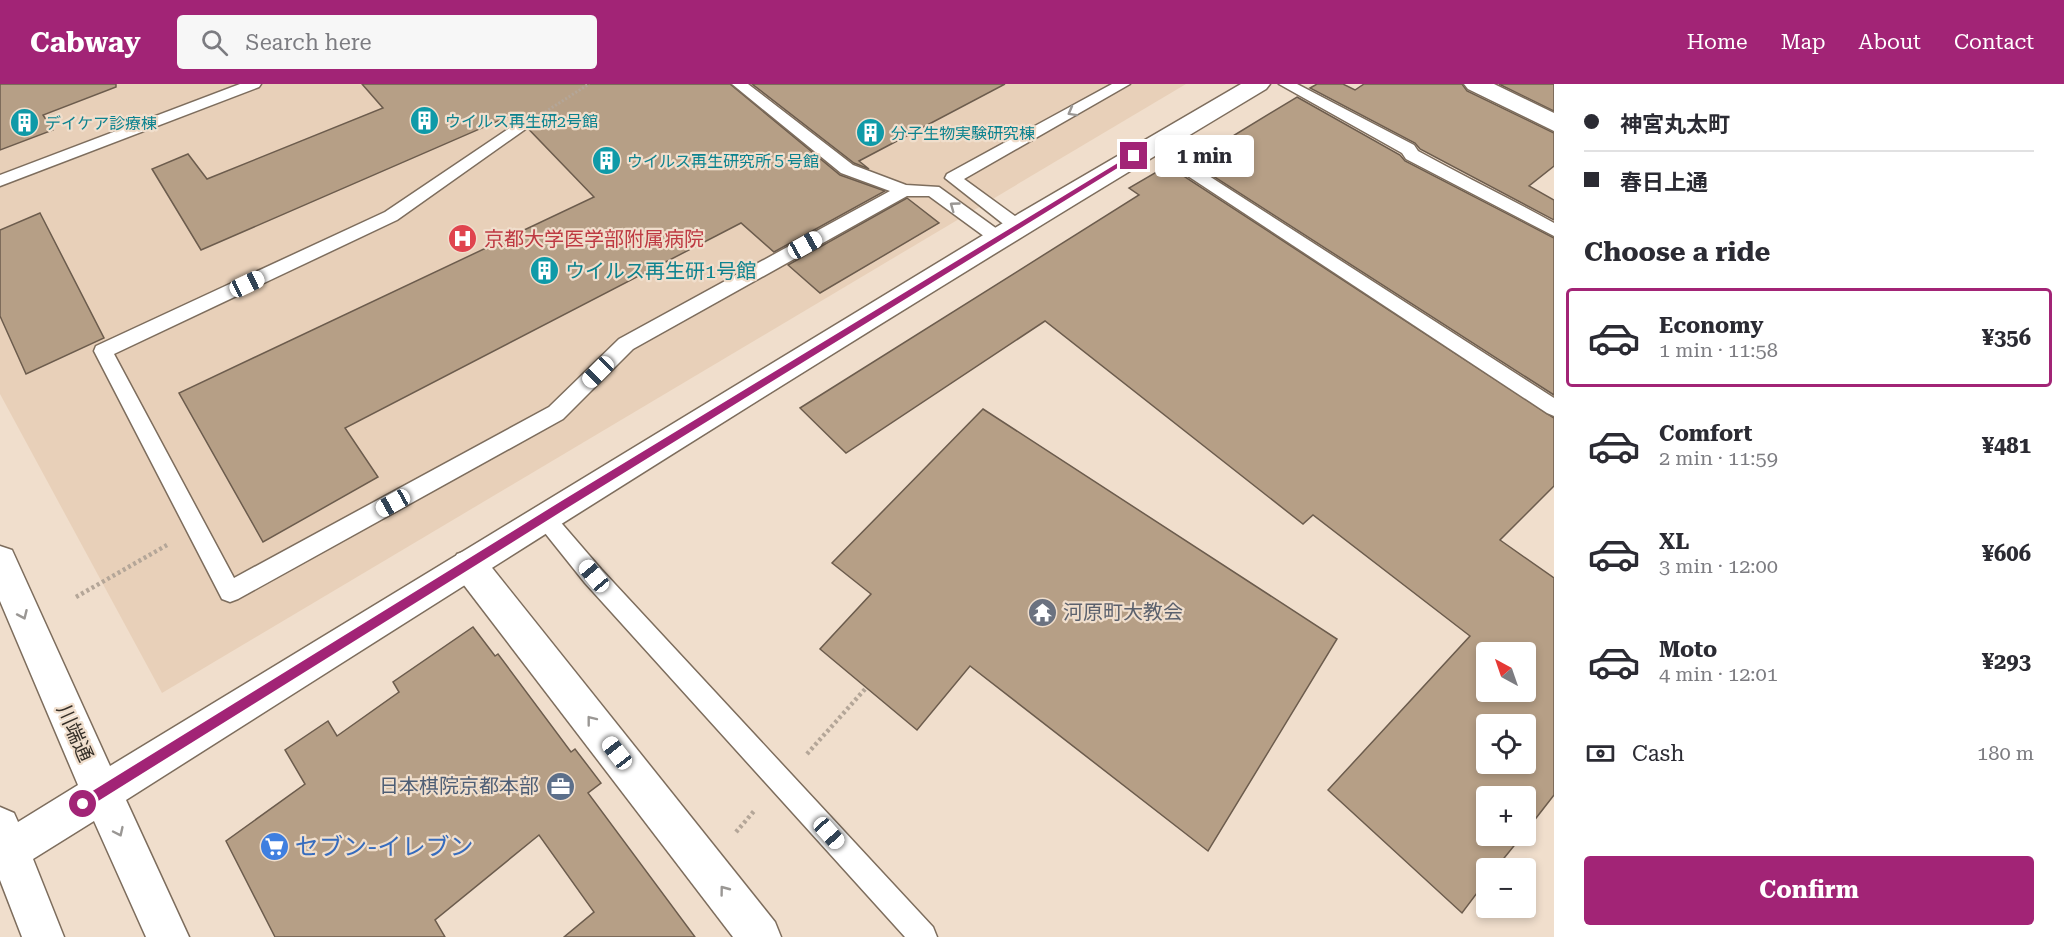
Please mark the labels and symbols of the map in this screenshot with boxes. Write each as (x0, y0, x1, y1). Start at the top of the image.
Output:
building icon: ウイルス再生研2号館 (408, 105, 440, 137)
one-way arrow (1068, 105, 1078, 117)
building icon: デイケア診療棟 (8, 107, 40, 139)
place label: ウイルス再生研2号館 (445, 112, 598, 131)
place label: デイケア診療棟 (45, 114, 157, 133)
building icon: 分子生物実験研究棟 (854, 117, 886, 149)
place label: 分子生物実験研究棟 (891, 124, 1035, 143)
callout: 1 min (1155, 135, 1254, 177)
route end (1120, 142, 1147, 169)
building icon: ウイルス再生研究所５号館 (590, 145, 622, 177)
place label: ウイルス再生研究所５号館 (627, 152, 819, 171)
one-way arrow (949, 203, 960, 214)
hospital icon: 京都大学医学部附属病院 (447, 223, 479, 255)
place label: 京都大学医学部附属病院 (484, 227, 704, 251)
car (785, 228, 825, 262)
building icon: ウイルス再生研1号館 (528, 255, 560, 287)
place label: ウイルス再生研1号館 (565, 259, 756, 283)
car (227, 268, 267, 300)
car (579, 353, 617, 391)
car (373, 486, 413, 520)
car (576, 556, 612, 596)
temple icon: 河原町大教会 (1026, 596, 1058, 628)
place label: 河原町大教会 (1063, 600, 1183, 624)
one-way arrow (16, 608, 28, 619)
north arrow (1476, 642, 1536, 702)
street label: 川端通 (52, 701, 98, 765)
one-way arrow (588, 716, 599, 727)
car (599, 733, 635, 773)
office icon: 日本棋院京都本部 (544, 770, 576, 802)
place label: 日本棋院京都本部 (379, 774, 539, 798)
route start (69, 790, 96, 817)
car (810, 814, 848, 852)
one-way arrow (112, 825, 124, 836)
supermarket icon: セブン-イレブン (258, 831, 290, 863)
place label: セブン-イレブン (295, 833, 474, 861)
one-way arrow (721, 886, 732, 897)

